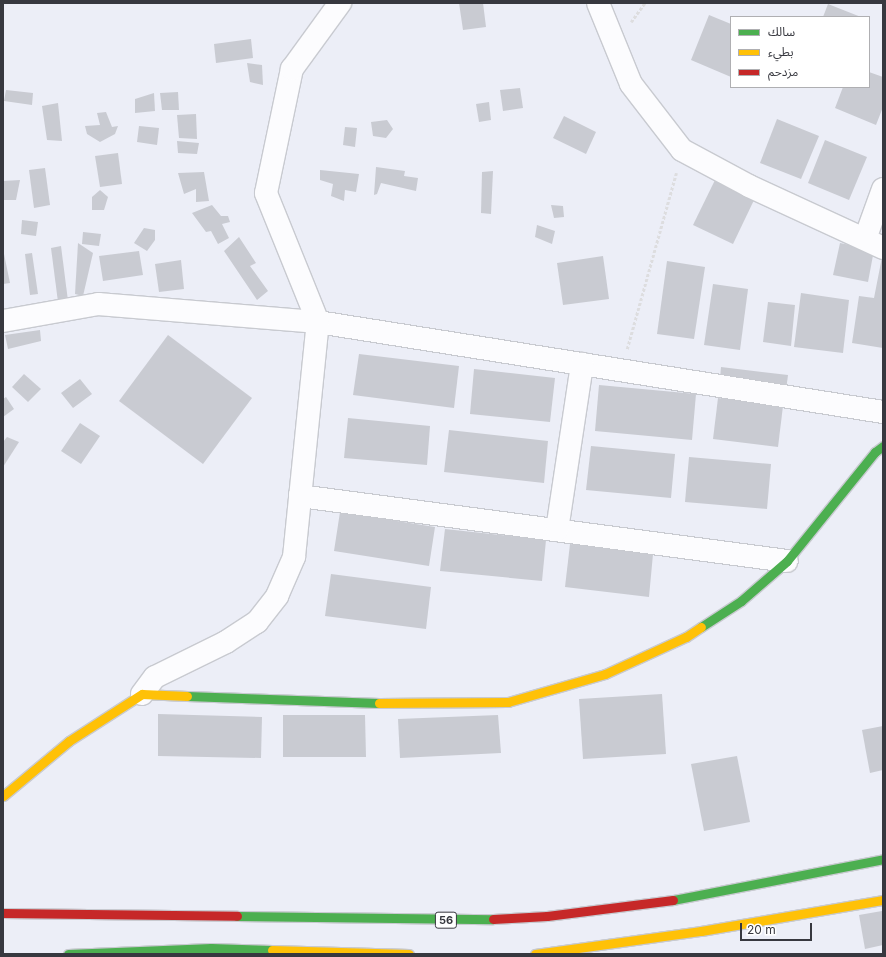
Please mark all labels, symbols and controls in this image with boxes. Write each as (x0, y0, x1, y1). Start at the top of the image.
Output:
legend (730, 16, 870, 88)
text: سالك (768, 24, 795, 39)
text: بطيء (768, 44, 794, 59)
text: مزدحم (768, 64, 798, 79)
road number: 56 (434, 911, 458, 929)
scale bar (742, 915, 814, 941)
text: 20 m (747, 922, 776, 937)

